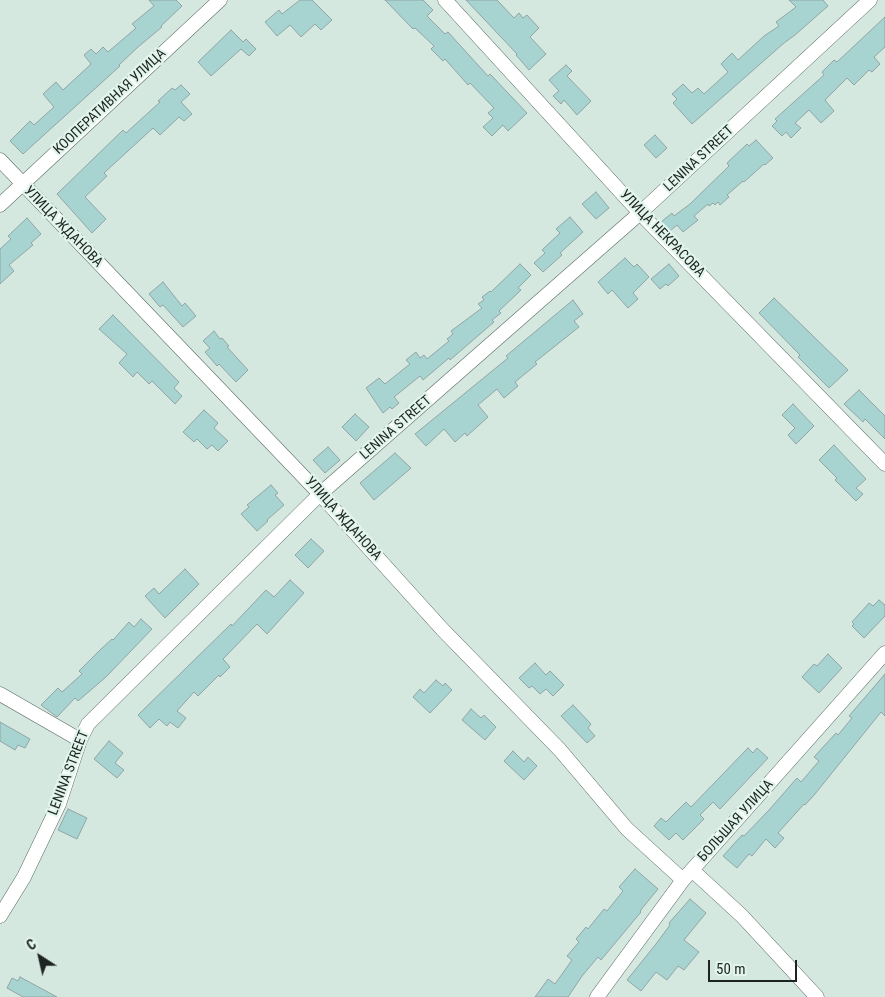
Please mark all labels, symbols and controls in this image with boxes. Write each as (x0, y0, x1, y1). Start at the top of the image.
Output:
street label: КООПЕРАТИВНАЯ УЛИЦА (50, 46, 170, 158)
street label: LENINA STREET (661, 122, 737, 196)
street label: УЛИЦА ЖДАНОВА (20, 183, 106, 271)
street label: УЛИЦА НЕКРАСОВА (616, 187, 708, 281)
street label: LENINA STREET (357, 392, 435, 464)
street label: УЛИЦА ЖДАНОВА (301, 474, 385, 564)
street label: LENINA STREET (45, 728, 93, 818)
street label: БОЛЬШАЯ УЛИЦА (695, 776, 777, 866)
north arrow (15, 932, 65, 982)
text: С (24, 936, 39, 954)
scale bar (710, 950, 799, 982)
text: 50 m (716, 960, 746, 978)

